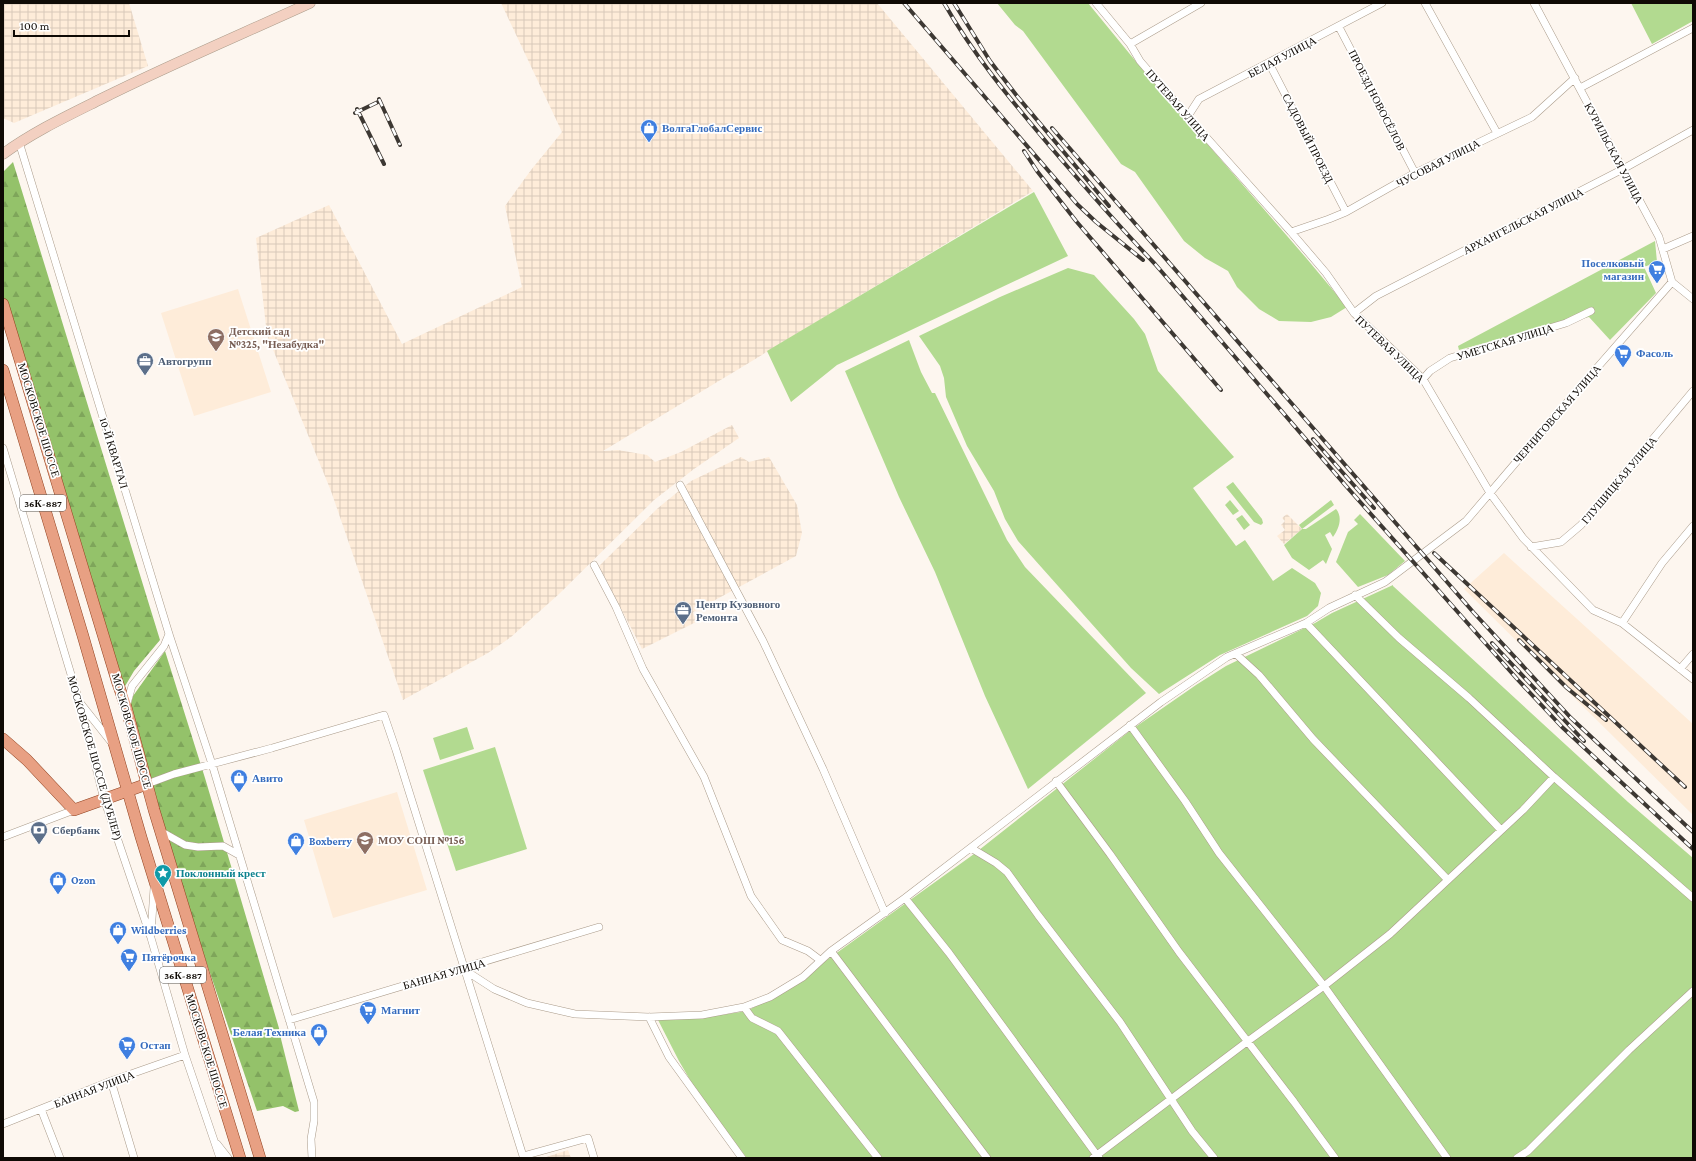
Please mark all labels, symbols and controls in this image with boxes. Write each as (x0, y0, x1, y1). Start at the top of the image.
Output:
scale bar (14, 12, 129, 38)
text: 100 m (20, 19, 50, 33)
street label: БЕЛАЯ УЛИЦА (1246, 34, 1318, 80)
street label: ПРОЕЗД НОВОСЁЛОВ (1346, 48, 1408, 152)
street label: ПУТЕВАЯ УЛИЦА (1144, 67, 1212, 143)
street label: САДОВЫЙ ПРОЕЗД (1280, 91, 1336, 185)
street label: КУРИЛЬСКАЯ УЛИЦА (1582, 101, 1646, 205)
shop icon: ВолгаГлобалСервис (639, 118, 659, 143)
place label: ВолгаГлобалСервис (662, 122, 762, 134)
street label: ЧУСОВАЯ УЛИЦА (1394, 137, 1482, 189)
street label: АРХАНГЕЛЬСКАЯ УЛИЦА (1461, 185, 1585, 257)
place label: Поселковый магазин (1582, 257, 1645, 282)
supermarket icon: Поселковый магазин (1647, 259, 1667, 284)
street label: ПУТЕВАЯ УЛИЦА (1353, 313, 1427, 385)
street label: УМЕТСКАЯ УЛИЦА (1455, 322, 1555, 362)
place label: Детский сад №325, "Незабудка" (229, 325, 324, 351)
school or university icon: Детский сад №325, "Незабудка" (206, 327, 226, 352)
supermarket icon: Фасоль (1613, 343, 1633, 368)
place label: Фасоль (1636, 347, 1673, 359)
office icon: Автогрупп (135, 351, 155, 376)
place label: Автогрупп (158, 355, 212, 367)
street label: МОСКОВСКОЕ ШОССЕ (16, 361, 62, 479)
street label: ЧЕРНИГОВСКАЯ УЛИЦА (1511, 362, 1603, 466)
street label: 10-Й КВАРТАЛ (97, 416, 131, 490)
street label: ГЛУШИЦКАЯ УЛИЦА (1579, 434, 1659, 526)
road number: 36К-887 (20, 495, 66, 511)
place label: Центр Кузовного Ремонта (696, 598, 781, 623)
office icon: Центр Кузовного Ремонта (673, 600, 693, 625)
street label: МОСКОВСКОЕ ШОССЕ (110, 672, 154, 790)
street label: МОСКОВСКОЕ ШОССЕ (ДУБЛЕР) (65, 674, 124, 842)
shop icon: Авито (229, 768, 249, 793)
place label: Авито (252, 772, 283, 784)
bank icon: Сбербанк (29, 820, 49, 845)
place label: Сбербанк (52, 824, 101, 836)
school or university icon: МОУ СОШ №156 (355, 830, 375, 855)
shop icon: Boxberry (286, 831, 306, 856)
place label: МОУ СОШ №156 (378, 834, 465, 846)
place label: Boxberry (309, 835, 353, 847)
place icon: Поклонный крест (153, 863, 173, 888)
place label: Поклонный крест (176, 867, 266, 879)
shop icon: Ozon (48, 870, 68, 895)
place label: Ozon (71, 874, 96, 886)
shop icon: Wildberries (108, 920, 128, 945)
place label: Wildberries (130, 924, 187, 936)
supermarket icon: Пятёрочка (119, 947, 139, 972)
place label: Пятёрочка (142, 951, 197, 963)
street label: БАННАЯ УЛИЦА (401, 956, 487, 992)
road number: 36К-887 (160, 967, 206, 983)
street label: МОСКОВСКОЕ ШОССЕ (184, 992, 230, 1110)
supermarket icon: Магнит (358, 1000, 378, 1025)
place label: Магнит (381, 1004, 421, 1016)
shop icon: Белая Техника (309, 1022, 329, 1047)
place label: Белая Техника (233, 1026, 306, 1038)
supermarket icon: Остап (117, 1035, 137, 1060)
place label: Остап (140, 1039, 171, 1051)
street label: БАННАЯ УЛИЦА (52, 1068, 136, 1110)

